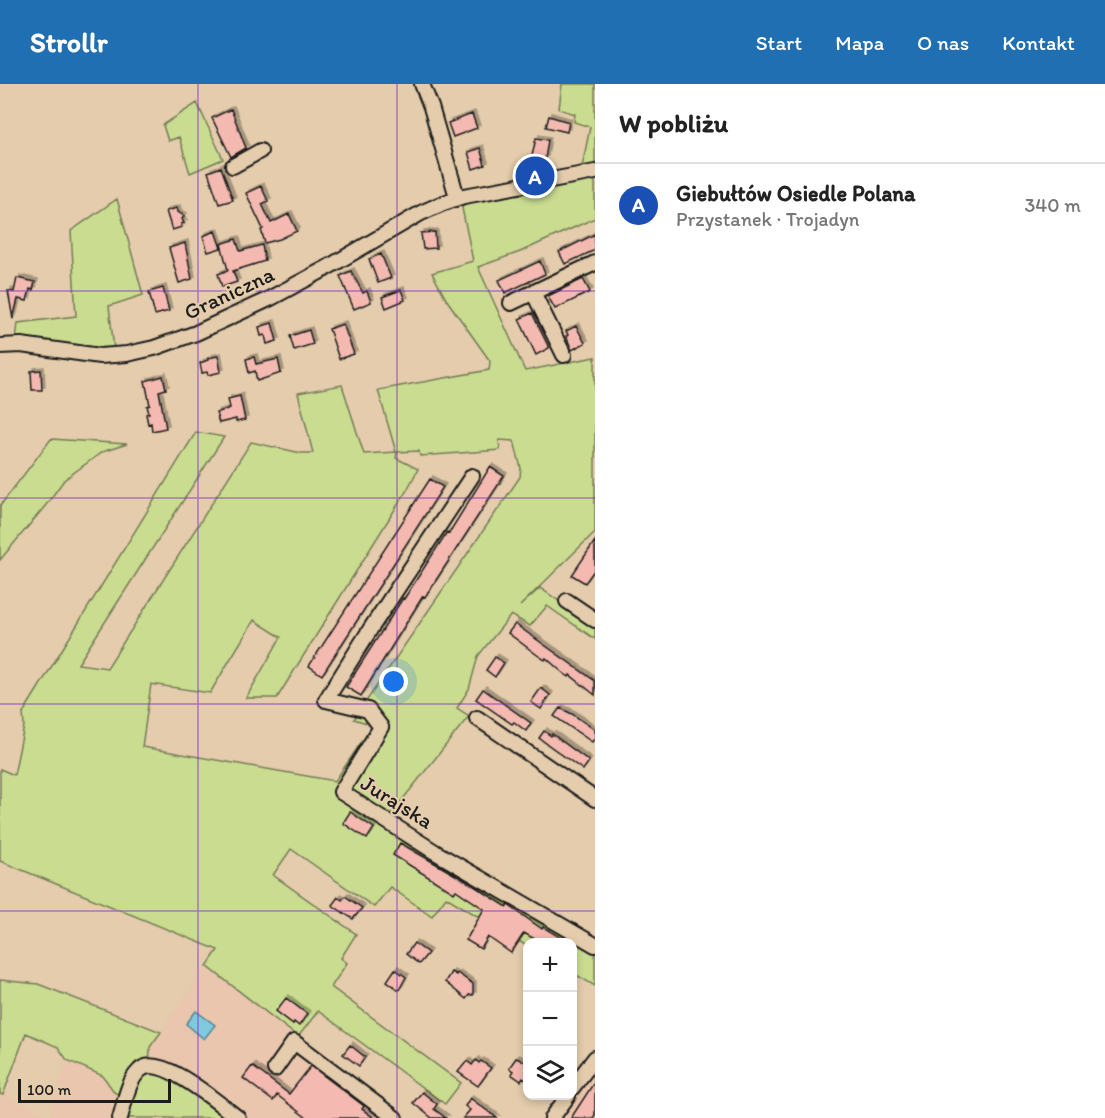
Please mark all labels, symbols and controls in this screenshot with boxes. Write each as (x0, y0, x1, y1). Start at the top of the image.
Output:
text: Strollr (30, 25, 108, 59)
text: Start (756, 30, 802, 55)
text: Mapa (835, 30, 884, 55)
text: O nas (917, 30, 969, 55)
text: Kontakt (1002, 30, 1075, 55)
text: W pobliżu (619, 107, 728, 139)
pin: A (516, 154, 554, 199)
text: Giebułtów Osiedle Polana (676, 180, 915, 207)
text: A (632, 193, 645, 217)
text: 340 m (1024, 193, 1081, 217)
text: Przystanek · Trojadyn (676, 207, 859, 231)
street label: Graniczna (180, 260, 279, 326)
your location (379, 667, 408, 696)
street label: Jurajska (356, 769, 439, 835)
map controls (523, 938, 577, 1100)
button: + (523, 938, 577, 992)
button: − (523, 992, 577, 1046)
button: layers (523, 1046, 577, 1100)
scale bar (18, 1076, 171, 1104)
text: 100 m (27, 1080, 71, 1099)

